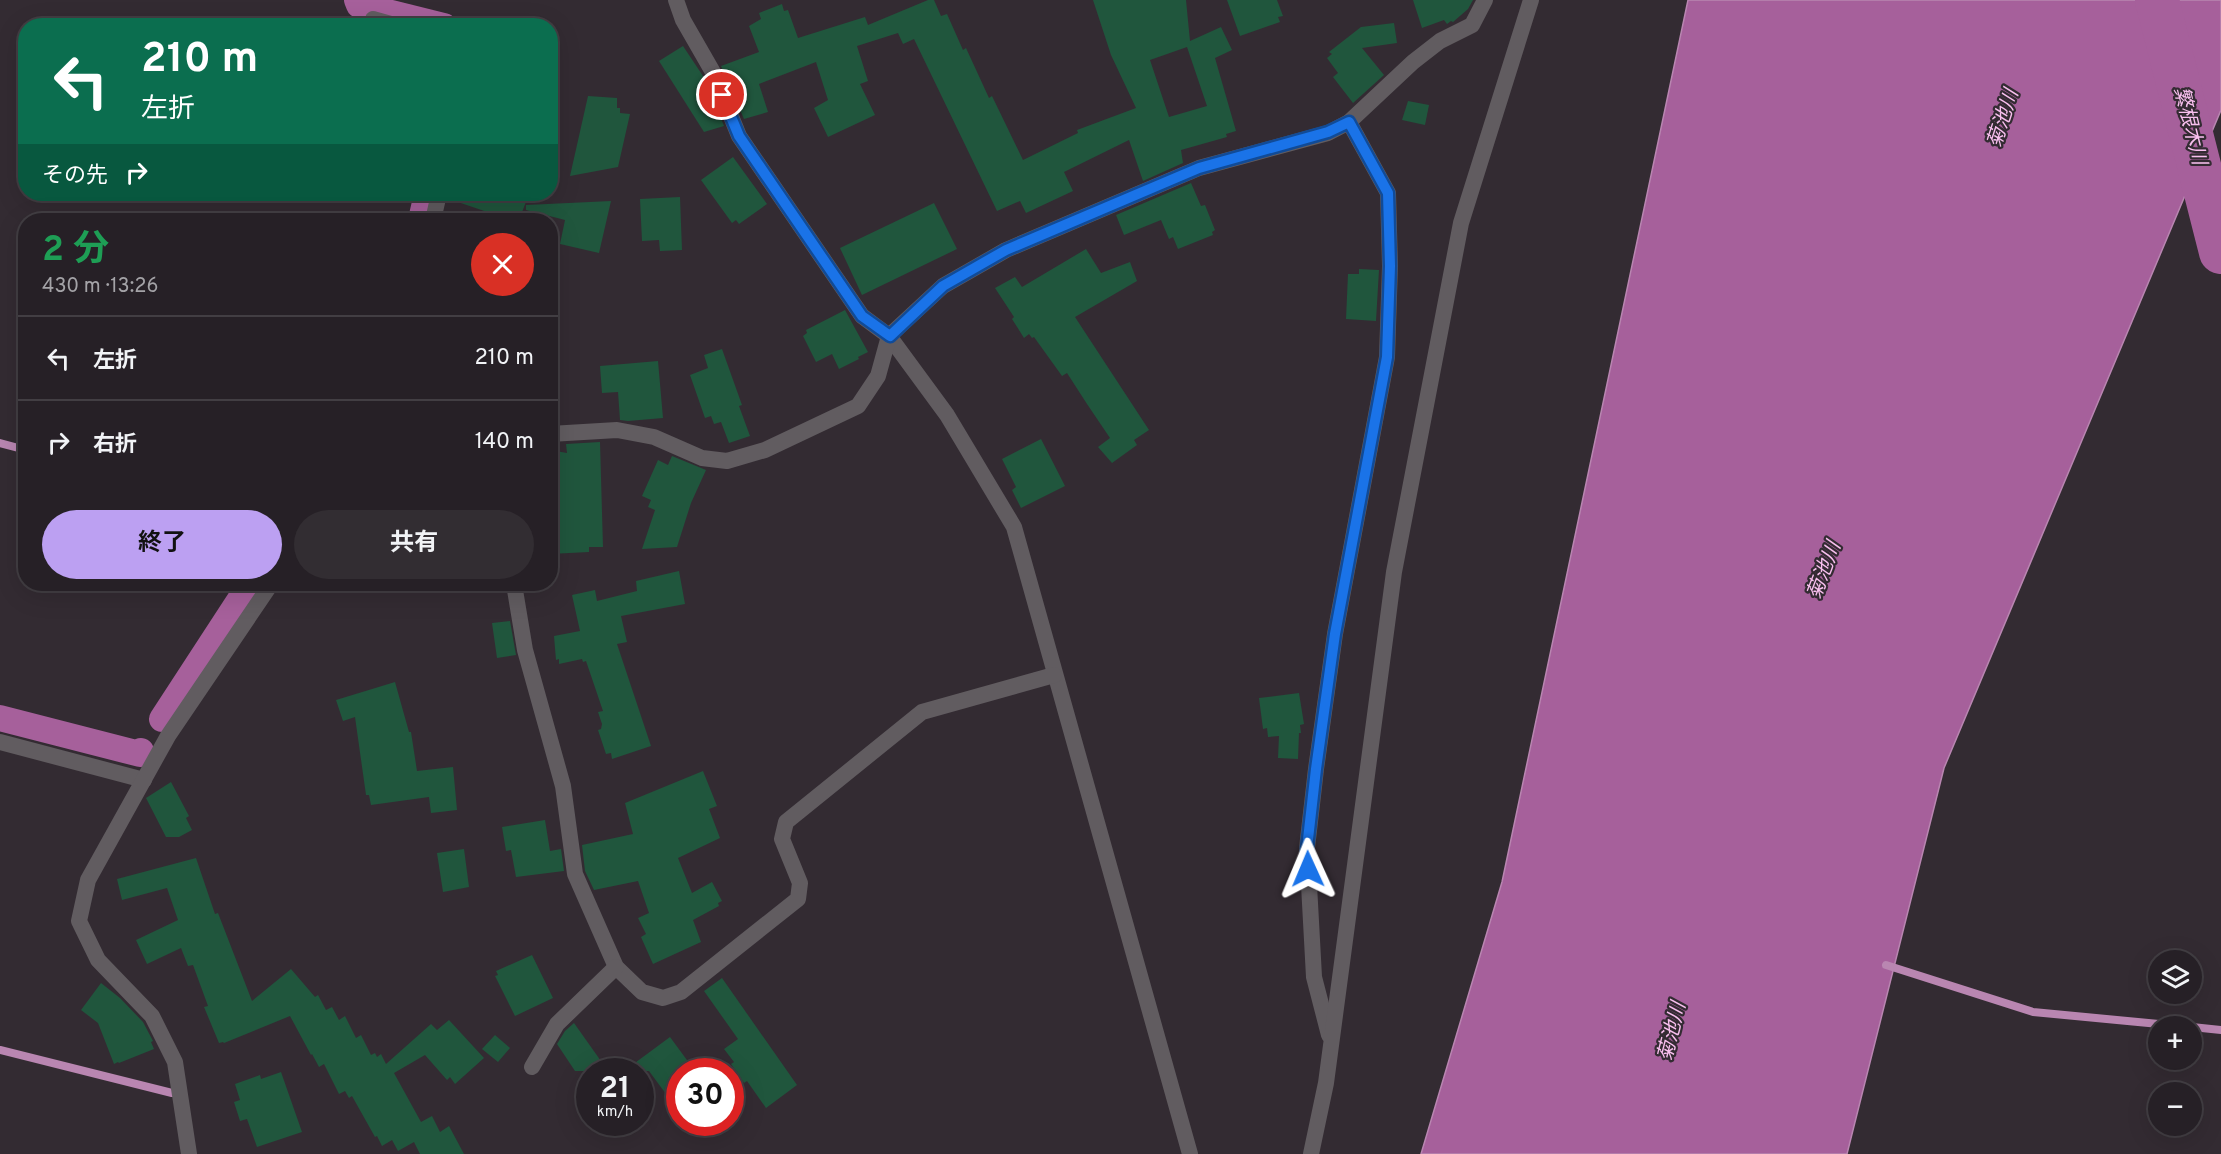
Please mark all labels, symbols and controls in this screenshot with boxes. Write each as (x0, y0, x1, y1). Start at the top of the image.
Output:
text: 210 m (141, 34, 258, 87)
icon: left (42, 42, 120, 120)
pin (696, 69, 747, 120)
icon: arrive (705, 78, 738, 111)
water label: 繁根木川 (2167, 84, 2212, 170)
water label: 菊池川 (1982, 85, 2026, 152)
text: 左折 (141, 93, 195, 127)
icon: right (120, 156, 153, 189)
text: その先 (42, 163, 108, 190)
text: 2 分 (42, 228, 109, 274)
button: close (471, 233, 534, 296)
text: 430 m · 13:26 (42, 274, 158, 300)
icon: left (42, 342, 75, 375)
text: 210 m (474, 345, 534, 372)
text: 左折 (93, 348, 137, 375)
icon: right (42, 426, 75, 459)
text: 140 m (475, 429, 534, 456)
text: 右折 (93, 432, 137, 459)
button: 終了 (42, 510, 282, 579)
button: 共有 (294, 510, 534, 579)
water label: 菊池川 (1802, 536, 1849, 604)
position arrow (1276, 837, 1340, 901)
map controls (2148, 950, 2202, 1136)
button: layers (2148, 950, 2202, 1004)
water label: 菊池川 (1653, 998, 1693, 1064)
button: + (2148, 1016, 2202, 1070)
speed limit sign: 30 (666, 1058, 744, 1136)
text: 21 (600, 1071, 630, 1108)
button: − (2148, 1082, 2202, 1136)
text: km/h (597, 1103, 633, 1122)

